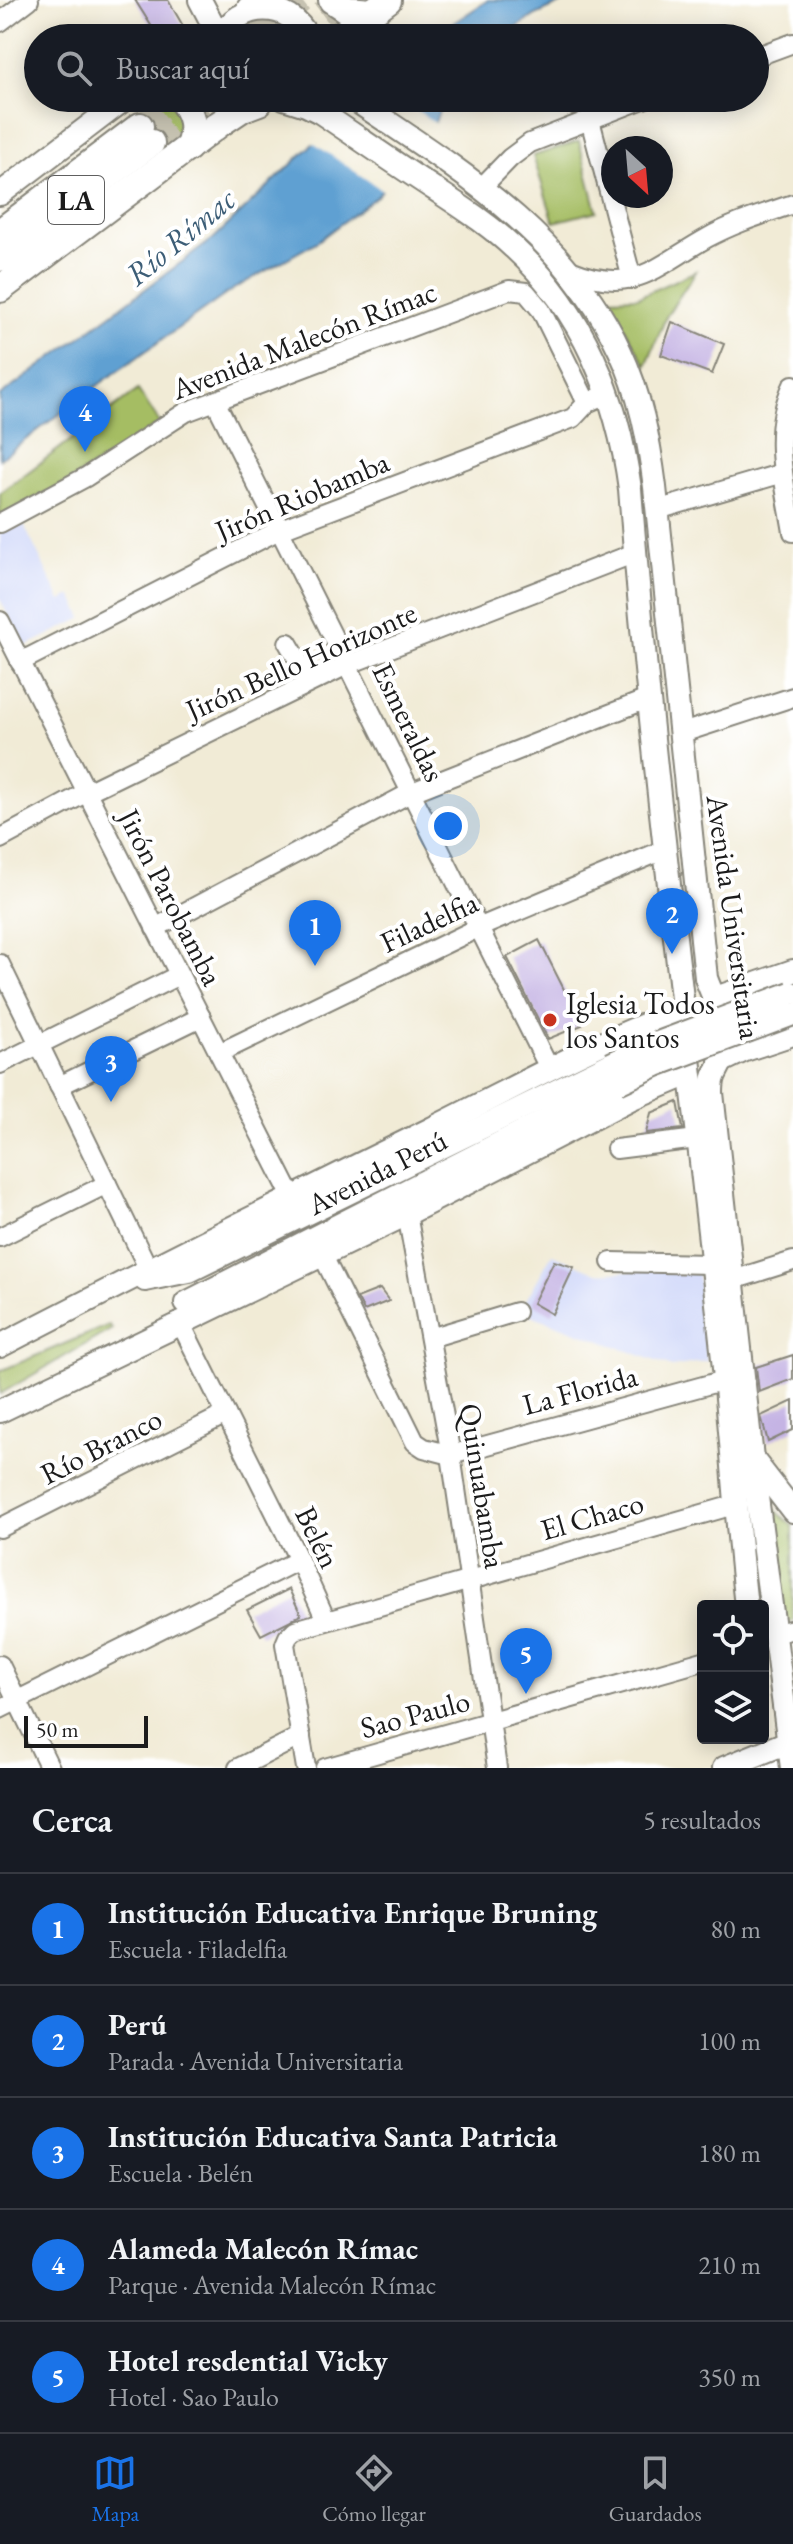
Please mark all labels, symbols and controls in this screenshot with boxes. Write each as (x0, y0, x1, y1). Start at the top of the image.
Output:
search box (24, 24, 769, 112)
icon: search (52, 46, 96, 90)
text: Buscar aquí (116, 49, 250, 88)
north arrow (601, 136, 673, 208)
road number: LA (48, 176, 104, 224)
water label: Río Rímac (116, 178, 245, 295)
street label: Avenida Malecón Rímac (165, 272, 442, 409)
pin: 4 (59, 386, 111, 452)
street label: Jirón Riobamba (207, 442, 395, 551)
street label: Jirón Bello Horizonte (177, 593, 422, 731)
street label: Esmeraldas (363, 656, 455, 788)
street label: Avenida Universitaria (697, 791, 770, 1042)
street label: Jirón Parobamba (108, 799, 232, 992)
your location (428, 806, 468, 846)
street label: Filadelfia (374, 882, 484, 962)
pin: 2 (646, 888, 698, 954)
pin: 1 (289, 900, 341, 966)
place label: Iglesia Todos los Santos (566, 984, 715, 1057)
marker: Iglesia Todos los Santos (541, 1011, 559, 1029)
pin: 3 (85, 1036, 137, 1102)
street label: Avenida Perú (300, 1120, 454, 1224)
street label: La Florida (518, 1356, 642, 1424)
street label: Río Branco (34, 1399, 168, 1493)
street label: Quinuabamba (451, 1401, 515, 1571)
street label: El Chaco (536, 1483, 648, 1549)
street label: Belén (286, 1500, 350, 1574)
map controls (697, 1600, 769, 1744)
button: locate (697, 1600, 769, 1672)
pin: 5 (500, 1628, 552, 1694)
button: layers (697, 1672, 769, 1744)
street label: Sao Paulo (356, 1681, 474, 1747)
scale bar (24, 1712, 148, 1748)
text: 50 m (36, 1715, 79, 1744)
text: Cerca (32, 1798, 112, 1842)
text: 5 resultados (643, 1803, 761, 1837)
text: Institución Educativa Enrique Bruning (108, 1893, 597, 1932)
text: 1 (51, 1912, 65, 1946)
text: 80 m (711, 1912, 761, 1946)
text: Escuela · Filadelfia (108, 1932, 287, 1966)
text: Perú (108, 2005, 167, 2044)
text: 2 (51, 2024, 65, 2058)
text: 100 m (698, 2024, 761, 2058)
text: Parada · Avenida Universitaria (108, 2044, 403, 2078)
text: Institución Educativa Santa Patricia (108, 2117, 557, 2156)
text: 3 (51, 2136, 65, 2170)
text: 180 m (698, 2136, 761, 2170)
text: Escuela · Belén (108, 2156, 253, 2190)
text: Alameda Malecón Rímac (108, 2229, 418, 2268)
text: 4 (51, 2248, 65, 2282)
text: 210 m (698, 2248, 761, 2282)
text: Parque · Avenida Malecón Rímac (108, 2268, 436, 2302)
text: Hotel resdential Vicky (108, 2341, 388, 2380)
text: 5 (51, 2360, 65, 2394)
text: 350 m (698, 2360, 761, 2394)
text: Hotel · Sao Paulo (108, 2380, 279, 2414)
tab: Mapa (91, 2451, 139, 2528)
tab: Cómo llegar (322, 2451, 426, 2528)
tab: Guardados (609, 2451, 702, 2528)

